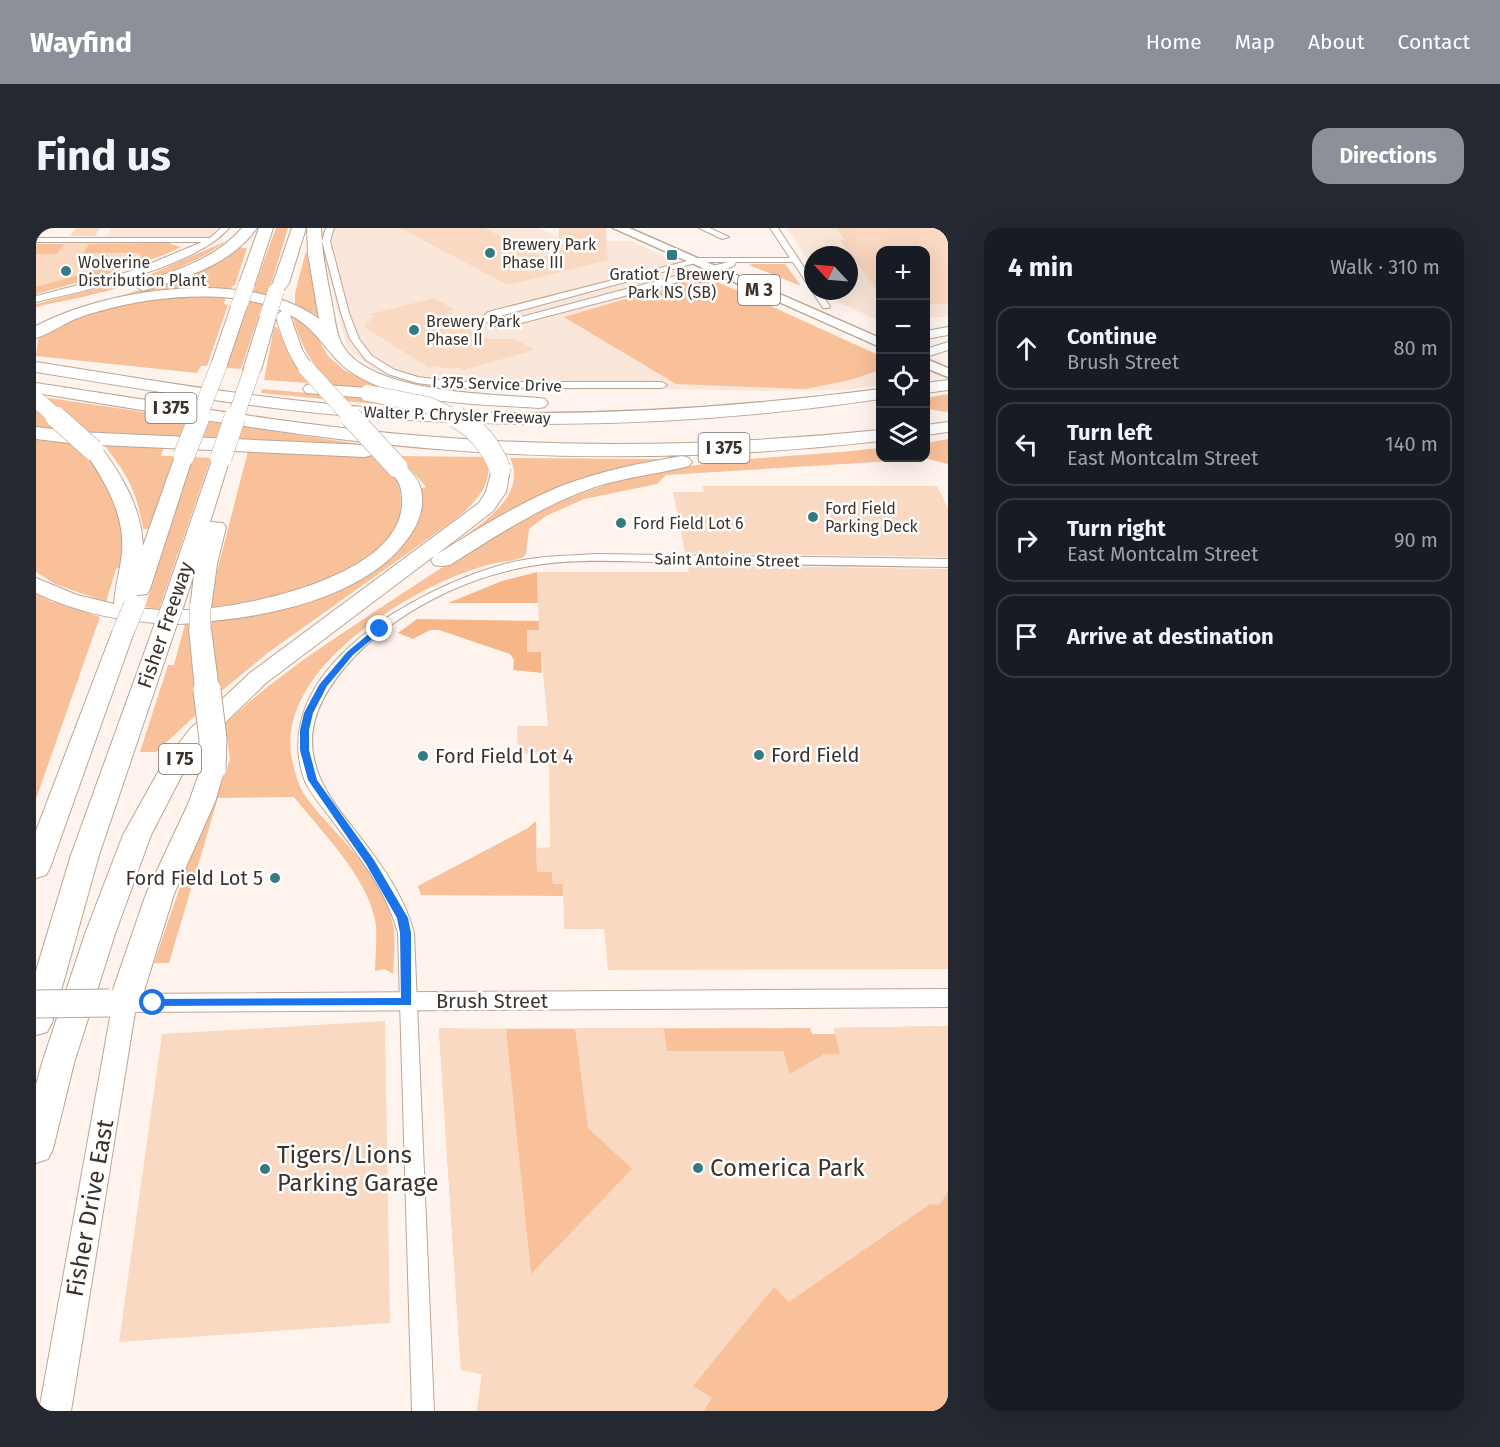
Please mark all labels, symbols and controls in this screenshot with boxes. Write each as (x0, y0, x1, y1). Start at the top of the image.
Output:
text: Wayfind (30, 26, 132, 59)
text: Home (1146, 29, 1202, 55)
text: Map (1235, 29, 1275, 55)
text: About (1308, 29, 1365, 55)
text: Contact (1398, 29, 1470, 55)
button: Directions (1312, 128, 1464, 184)
text: Find us (36, 131, 171, 181)
place label: Brewery Park Phase III (502, 235, 597, 272)
marker: Brewery Park Phase III (483, 246, 497, 260)
north arrow (804, 246, 858, 300)
map controls (876, 246, 930, 462)
button: + (876, 246, 930, 300)
marker: Gratiot / Brewery Park NS (SB) (665, 248, 679, 262)
text: 4 min (1008, 252, 1073, 283)
place label: Wolverine Distribution Plant (78, 253, 207, 290)
text: Walk · 310 m (1330, 255, 1440, 279)
marker: Wolverine Distribution Plant (59, 264, 73, 278)
place label: Gratiot / Brewery Park NS (SB) (609, 265, 735, 302)
road number: M 3 (738, 275, 780, 305)
button: − (876, 300, 930, 354)
place label: Brewery Park Phase II (426, 312, 521, 349)
marker: Brewery Park Phase II (407, 323, 421, 337)
text: Continue (1067, 323, 1157, 350)
icon: ahead (1010, 332, 1043, 365)
text: 80 m (1393, 336, 1438, 360)
text: Brush Street (1067, 350, 1179, 374)
button: locate (876, 354, 930, 408)
street label: I 375 Service Drive (432, 372, 562, 396)
road number: I 375 (146, 393, 196, 423)
street label: Walter P. Chrysler Freeway (363, 402, 551, 428)
button: layers (876, 408, 930, 462)
text: Turn left (1067, 419, 1152, 446)
icon: left (1010, 428, 1043, 461)
text: 140 m (1385, 432, 1438, 456)
road number: I 375 (698, 433, 750, 463)
text: East Montcalm Street (1067, 446, 1258, 470)
place label: Ford Field Parking Deck (825, 499, 919, 536)
marker: Ford Field Parking Deck (806, 510, 820, 524)
place label: Ford Field Lot 6 (633, 514, 744, 533)
text: Turn right (1067, 515, 1166, 542)
marker: Ford Field Lot 6 (614, 516, 628, 530)
icon: right (1010, 524, 1043, 557)
text: 90 m (1394, 528, 1438, 552)
text: East Montcalm Street (1067, 542, 1258, 566)
street label: Saint Antoine Street (654, 549, 800, 571)
street label: Fisher Freeway (132, 558, 198, 691)
route end (366, 615, 392, 641)
icon: arrive (1010, 620, 1043, 653)
text: Arrive at destination (1067, 623, 1274, 650)
place label: Ford Field (771, 743, 860, 767)
road number: I 75 (159, 744, 201, 774)
place label: Ford Field Lot 4 (435, 744, 574, 768)
marker: Ford Field (752, 748, 766, 762)
marker: Ford Field Lot 4 (416, 749, 430, 763)
place label: Ford Field Lot 5 (125, 866, 263, 890)
marker: Ford Field Lot 5 (268, 871, 282, 885)
route start (139, 989, 165, 1015)
street label: Brush Street (436, 989, 549, 1013)
street label: Fisher Drive East (61, 1117, 119, 1299)
place label: Tigers/Lions Parking Garage (277, 1141, 439, 1197)
place label: Comerica Park (710, 1154, 865, 1182)
marker: Comerica Park (691, 1161, 705, 1175)
marker: Tigers/Lions Parking Garage (258, 1162, 272, 1176)

